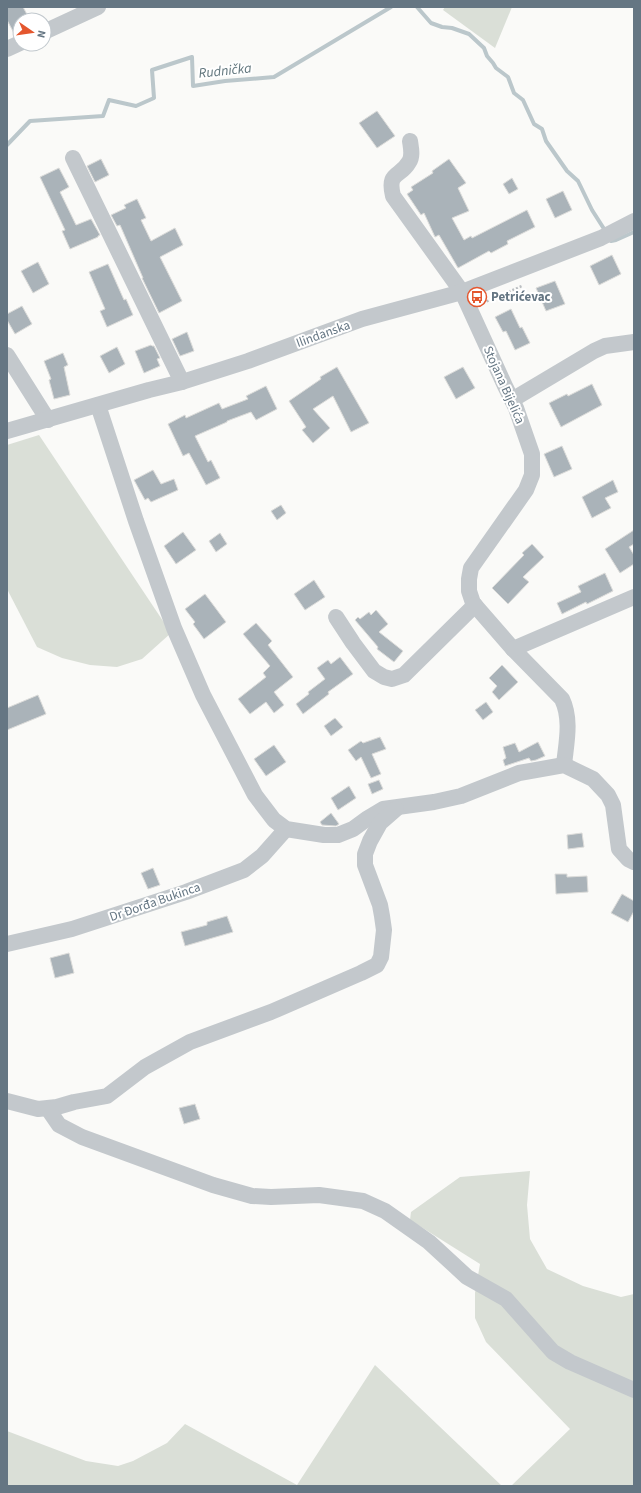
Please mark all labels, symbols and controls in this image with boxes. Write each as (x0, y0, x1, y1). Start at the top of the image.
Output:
north arrow (12, 12, 52, 52)
text: N (33, 29, 49, 39)
water label: Rudnička (197, 58, 253, 84)
bus stop icon: Petrićevac (466, 286, 488, 308)
place label: Petrićevac (491, 288, 551, 306)
street label: Ilindanska (294, 316, 352, 352)
street label: Stojana Bijelića (479, 343, 529, 427)
street label: Dr Đorđa Bukinca (107, 878, 203, 926)

